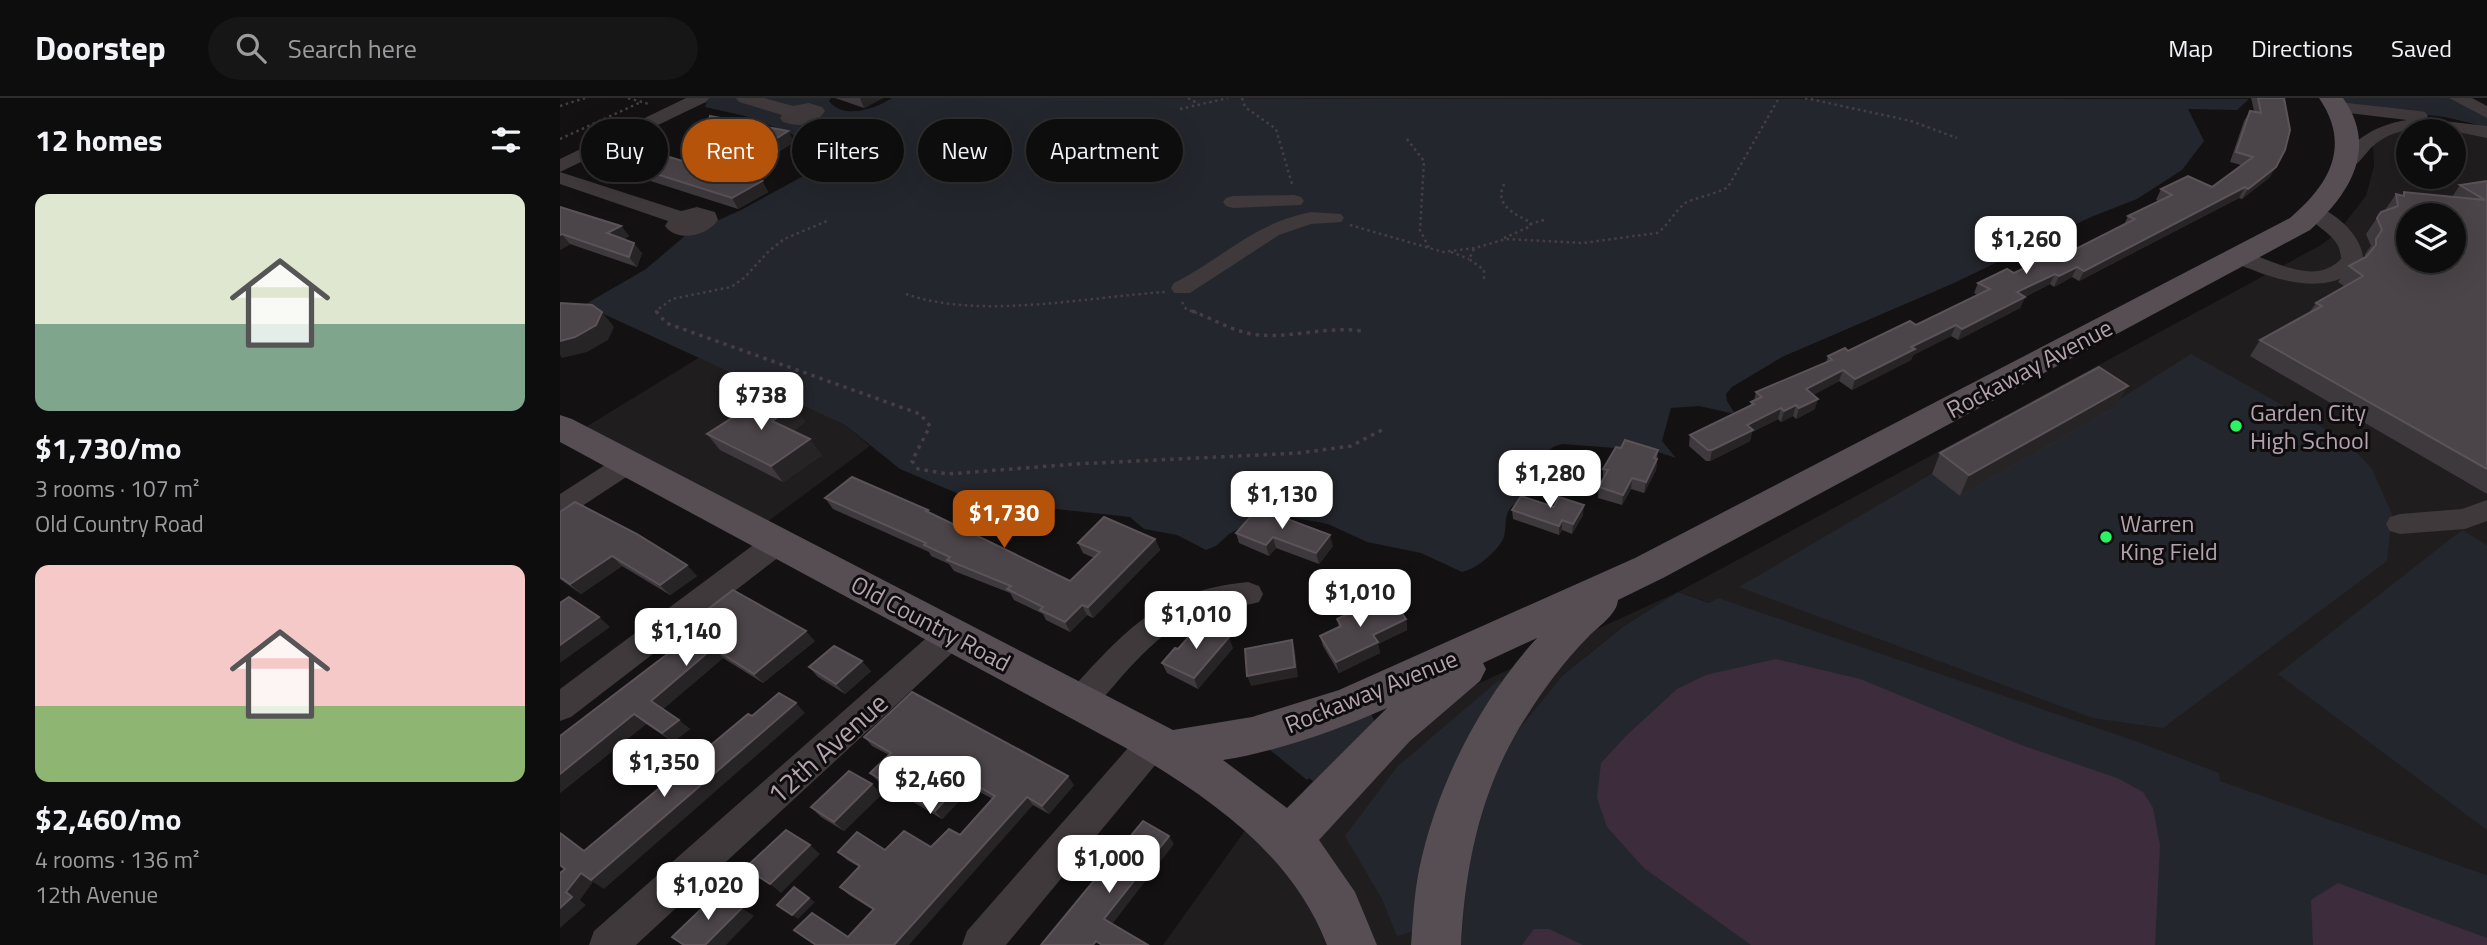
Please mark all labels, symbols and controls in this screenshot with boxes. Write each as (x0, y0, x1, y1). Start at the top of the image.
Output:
search box (208, 17, 698, 80)
text: Doorstep (35, 23, 166, 73)
icon: search (232, 29, 270, 67)
text: Search here (288, 29, 417, 68)
text: Map (2168, 30, 2213, 66)
text: Directions (2251, 30, 2353, 66)
text: Saved (2391, 30, 2452, 66)
text: 12 homes (35, 117, 162, 163)
chip: Buy (581, 119, 668, 182)
chip: Rent (682, 119, 778, 182)
chip: Filters (792, 119, 904, 182)
chip: New (918, 119, 1012, 182)
chip: Apartment (1026, 119, 1183, 182)
map controls (2396, 119, 2466, 273)
button: locate (2396, 119, 2466, 189)
icon: filters (487, 121, 525, 159)
button: layers (2396, 203, 2466, 273)
pin: $1,260 (1969, 216, 2083, 276)
text: $1,260 (1991, 221, 2061, 256)
icon: home (217, 240, 343, 366)
street label: Rockaway Avenue (1940, 309, 2118, 427)
pin: $738 (720, 372, 802, 432)
text: $738 (735, 377, 787, 412)
place label: Garden City High School (2250, 394, 2369, 458)
marker: Garden City High School (2228, 418, 2244, 434)
text: $1,730/mo (35, 425, 181, 471)
pin: $1,280 (1493, 450, 1607, 510)
text: $1,280 (1515, 455, 1585, 490)
text: 3 rooms · 107 m² (35, 471, 199, 506)
pin: $1,130 (1225, 472, 1339, 531)
text: $1,130 (1247, 476, 1317, 511)
pin: $1,730 (947, 490, 1061, 550)
text: $1,730 (969, 495, 1039, 530)
place label: Warren King Field (2120, 505, 2218, 569)
text: Old Country Road (35, 506, 204, 541)
marker: Warren King Field (2098, 529, 2114, 545)
street label: Old Country Road (845, 566, 1017, 680)
pin: $1,010 (1303, 570, 1417, 629)
text: $1,010 (1325, 574, 1395, 609)
pin: $1,010 (1139, 592, 1253, 651)
text: $1,010 (1161, 596, 1231, 631)
pin: $1,140 (629, 608, 743, 668)
icon: home (217, 611, 343, 737)
text: $1,140 (651, 613, 721, 648)
street label: Rockaway Avenue (1279, 640, 1463, 742)
street label: 12th Avenue (757, 682, 897, 814)
pin: $1,350 (607, 740, 721, 799)
text: $1,350 (629, 744, 699, 779)
pin: $2,460 (873, 756, 987, 816)
text: $2,460 (895, 761, 965, 796)
text: $2,460/mo (35, 796, 181, 842)
pin: $1,000 (1052, 836, 1166, 895)
text: $1,000 (1074, 840, 1144, 875)
text: 4 rooms · 136 m² (35, 842, 199, 877)
pin: $1,020 (651, 862, 765, 922)
text: $1,020 (673, 867, 743, 902)
text: 12th Avenue (35, 877, 158, 912)

